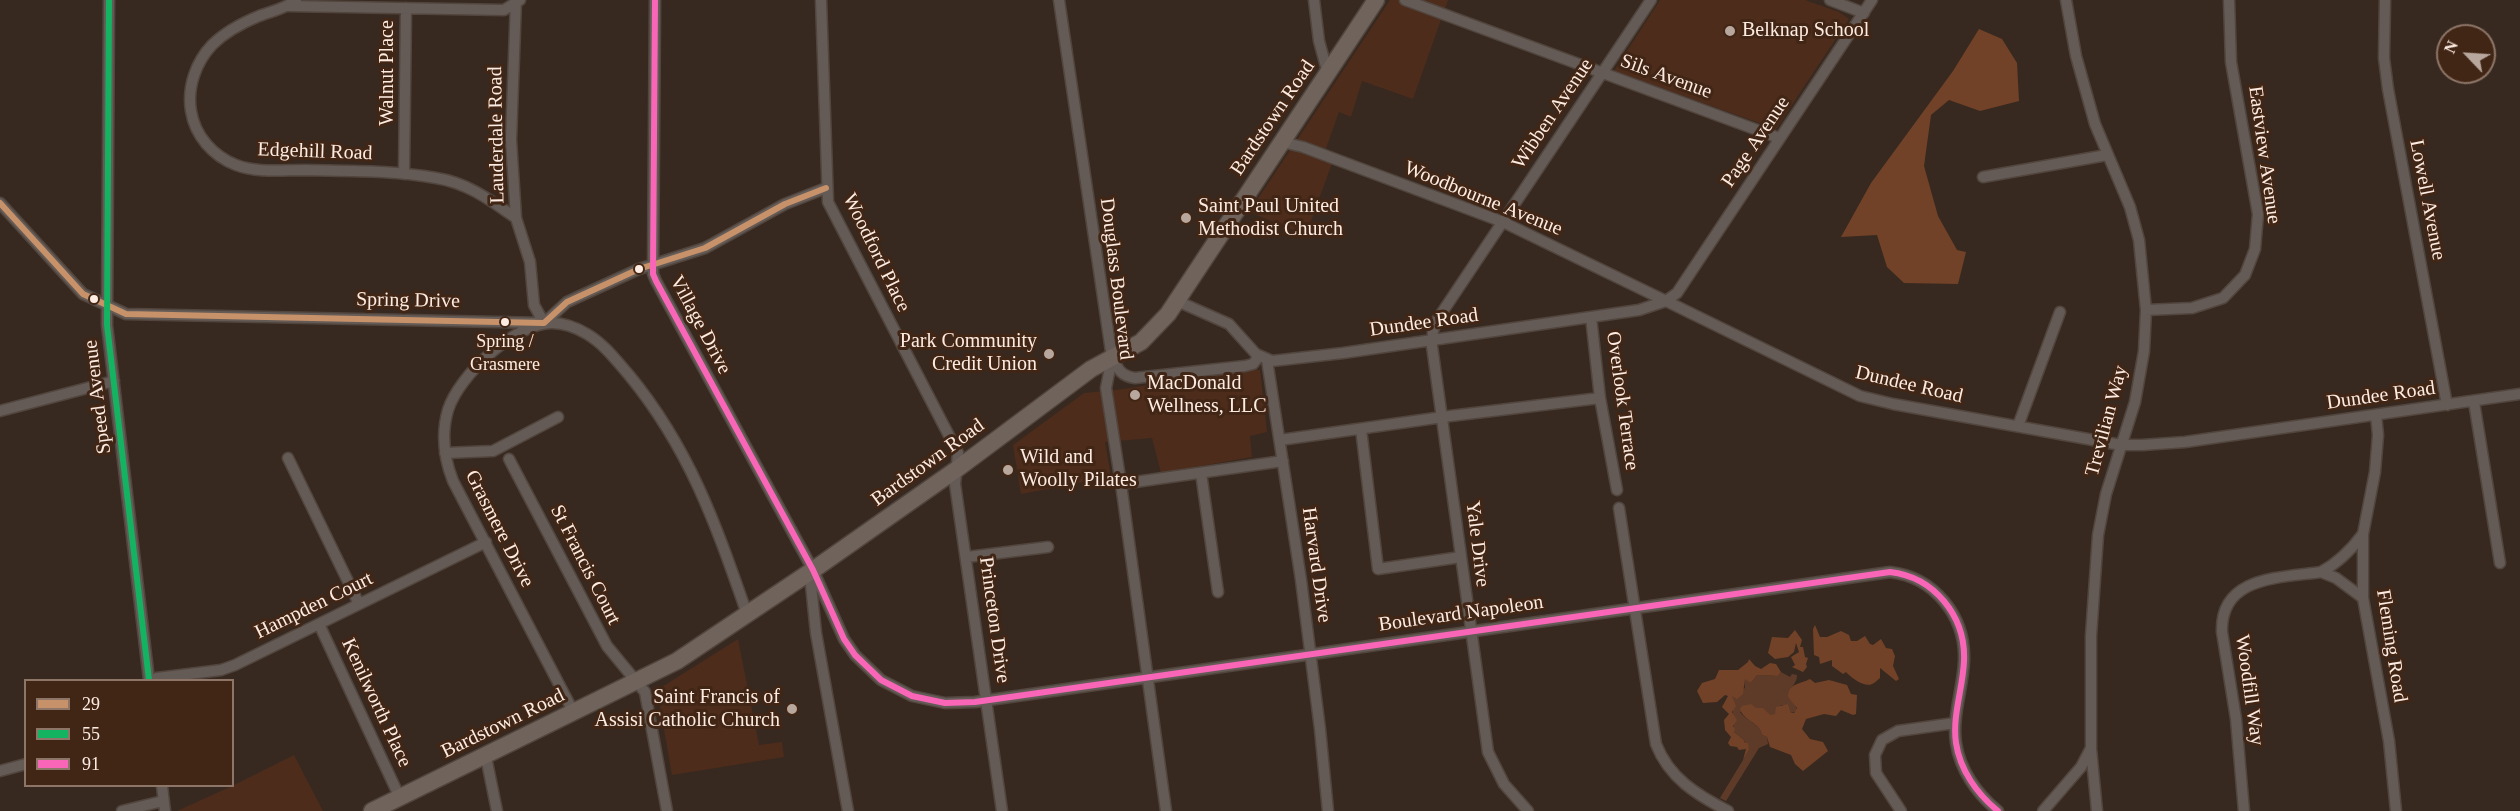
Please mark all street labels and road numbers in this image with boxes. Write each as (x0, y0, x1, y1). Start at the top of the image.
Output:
street label: Walnut Place (376, 20, 400, 126)
street label: Sils Avenue (1617, 49, 1715, 105)
street label: Wibben Avenue (1507, 54, 1599, 174)
street label: Bardstown Road (1226, 56, 1320, 180)
street label: Lauderdale Road (484, 66, 510, 204)
street label: Eastview Avenue (2242, 84, 2286, 226)
street label: Page Avenue (1717, 92, 1795, 192)
street label: Edgehill Road (257, 138, 373, 166)
street label: Lowell Avenue (2404, 138, 2450, 262)
street label: Woodbourne Avenue (1400, 156, 1566, 242)
street label: Woodford Place (837, 190, 915, 316)
street label: Douglass Boulevard (1094, 197, 1138, 361)
street label: Village Drive (664, 272, 736, 378)
street label: Spring Drive (356, 288, 460, 314)
street label: Dundee Road (1368, 304, 1480, 342)
street label: Overlook Terrace (1600, 330, 1644, 472)
street label: Speed Avenue (79, 339, 117, 455)
street label: Dundee Road (1853, 361, 1965, 409)
street label: Trevilian Way (2081, 363, 2133, 479)
street label: Dundee Road (2325, 377, 2437, 415)
street label: Bardstown Road (867, 414, 989, 512)
street label: Grasmere Drive (459, 466, 539, 592)
street label: Yale Drive (1460, 500, 1494, 588)
street label: St Francis Court (545, 501, 625, 629)
street label: Harvard Drive (1296, 506, 1336, 624)
street label: Princeton Drive (973, 555, 1015, 685)
street label: Hampden Court (251, 567, 377, 645)
street label: Fleming Road (2370, 588, 2412, 704)
street label: Boulevard Napoleon (1377, 591, 1545, 637)
street label: Woodfill Way (2229, 633, 2269, 747)
street label: Kenilworth Place (336, 635, 416, 771)
street label: Bardstown Road (438, 684, 568, 764)

